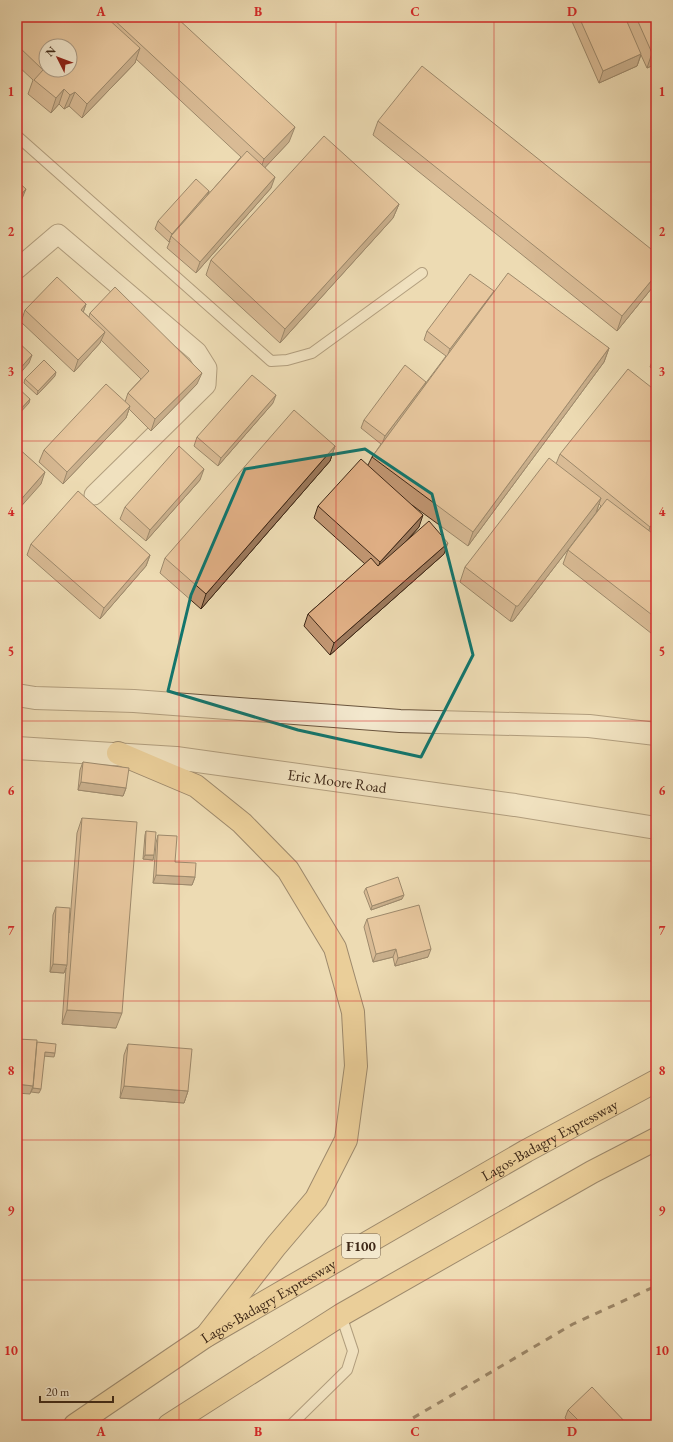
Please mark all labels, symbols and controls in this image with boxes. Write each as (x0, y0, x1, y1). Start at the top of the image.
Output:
text: A (95, 3, 106, 20)
text: B (254, 3, 262, 20)
text: C (410, 3, 420, 20)
text: D (567, 3, 577, 20)
north arrow (38, 38, 78, 78)
text: N (42, 43, 59, 59)
text: 1 (8, 83, 15, 100)
text: 1 (659, 83, 666, 100)
text: 2 (8, 223, 15, 240)
text: 2 (659, 223, 666, 240)
text: 3 (8, 363, 15, 380)
text: 3 (659, 363, 666, 380)
text: 4 (8, 503, 15, 520)
text: 4 (659, 503, 666, 520)
text: 5 (8, 643, 14, 660)
text: 5 (659, 643, 665, 660)
street label: Eric Moore Road (286, 764, 388, 797)
text: 6 (8, 782, 15, 799)
text: 6 (659, 782, 666, 799)
text: 7 (8, 922, 15, 939)
text: 7 (659, 922, 666, 939)
text: 8 (8, 1062, 15, 1079)
text: 8 (659, 1062, 666, 1079)
street label: Lagos-Badagry Expressway (477, 1094, 621, 1185)
text: 9 (8, 1202, 15, 1219)
text: 9 (659, 1202, 666, 1219)
road number: F100 (342, 1234, 380, 1258)
street label: Lagos-Badagry Expressway (197, 1253, 339, 1347)
text: 10 (4, 1342, 18, 1359)
text: 10 (655, 1342, 669, 1359)
scale bar (40, 1378, 113, 1404)
text: 20 m (46, 1384, 70, 1400)
text: A (95, 1423, 106, 1440)
text: B (254, 1423, 262, 1440)
text: C (410, 1423, 420, 1440)
text: D (567, 1423, 577, 1440)

